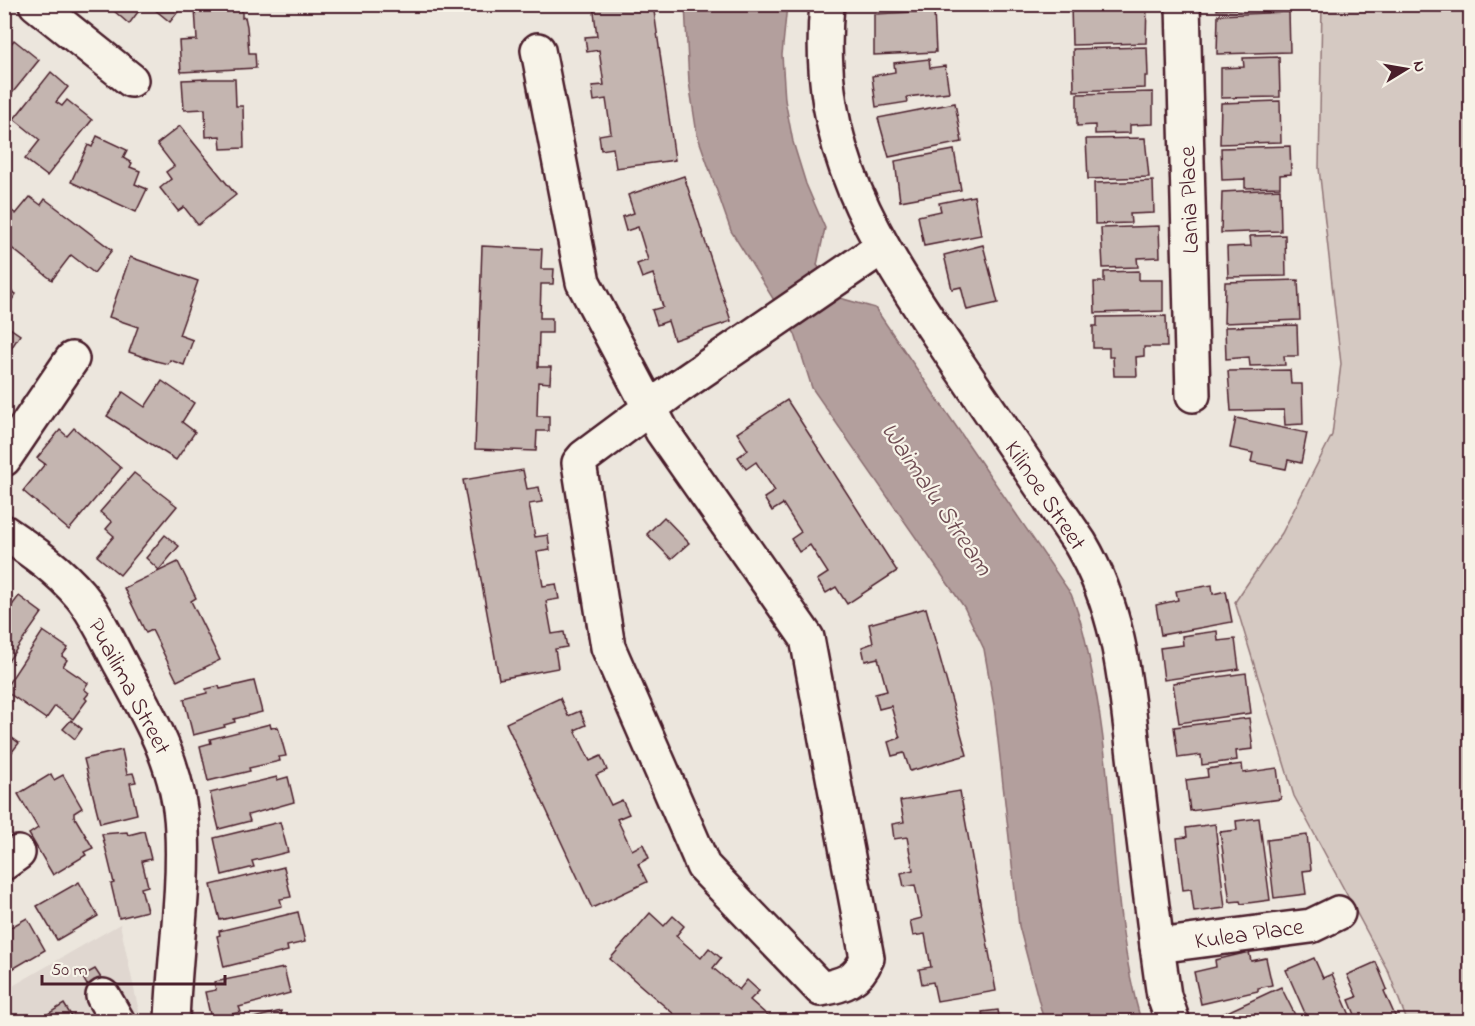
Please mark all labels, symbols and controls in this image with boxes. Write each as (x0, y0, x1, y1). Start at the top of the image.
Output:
north arrow (1376, 39, 1436, 99)
text: N (1406, 59, 1432, 74)
street label: Lania Place (1171, 145, 1210, 254)
water label: Waimalu Stream (870, 415, 1002, 585)
street label: Kilinoe Street (994, 434, 1094, 558)
street label: Puailima Street (77, 613, 178, 762)
street label: Kulea Place (1192, 910, 1306, 960)
scale bar (42, 948, 225, 986)
text: 50 m (51, 958, 88, 984)

